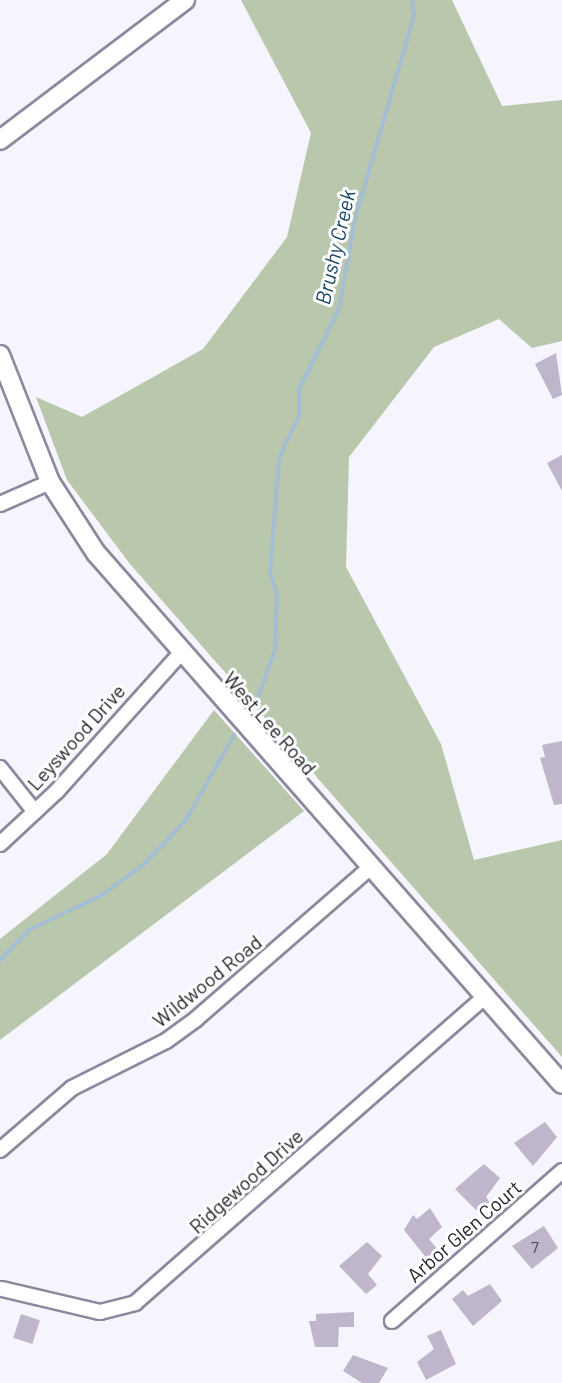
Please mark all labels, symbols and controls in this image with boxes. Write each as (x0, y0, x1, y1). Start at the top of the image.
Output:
water label: Brushy Creek (310, 187, 360, 307)
street label: West Lee Road (219, 667, 321, 779)
street label: Leyswood Drive (22, 679, 130, 795)
street label: Wildwood Road (148, 930, 266, 1032)
street label: Ridgewood Drive (184, 1124, 308, 1238)
street label: Arbor Glen Court (402, 1175, 526, 1287)
house number: 7 (531, 1237, 539, 1257)

